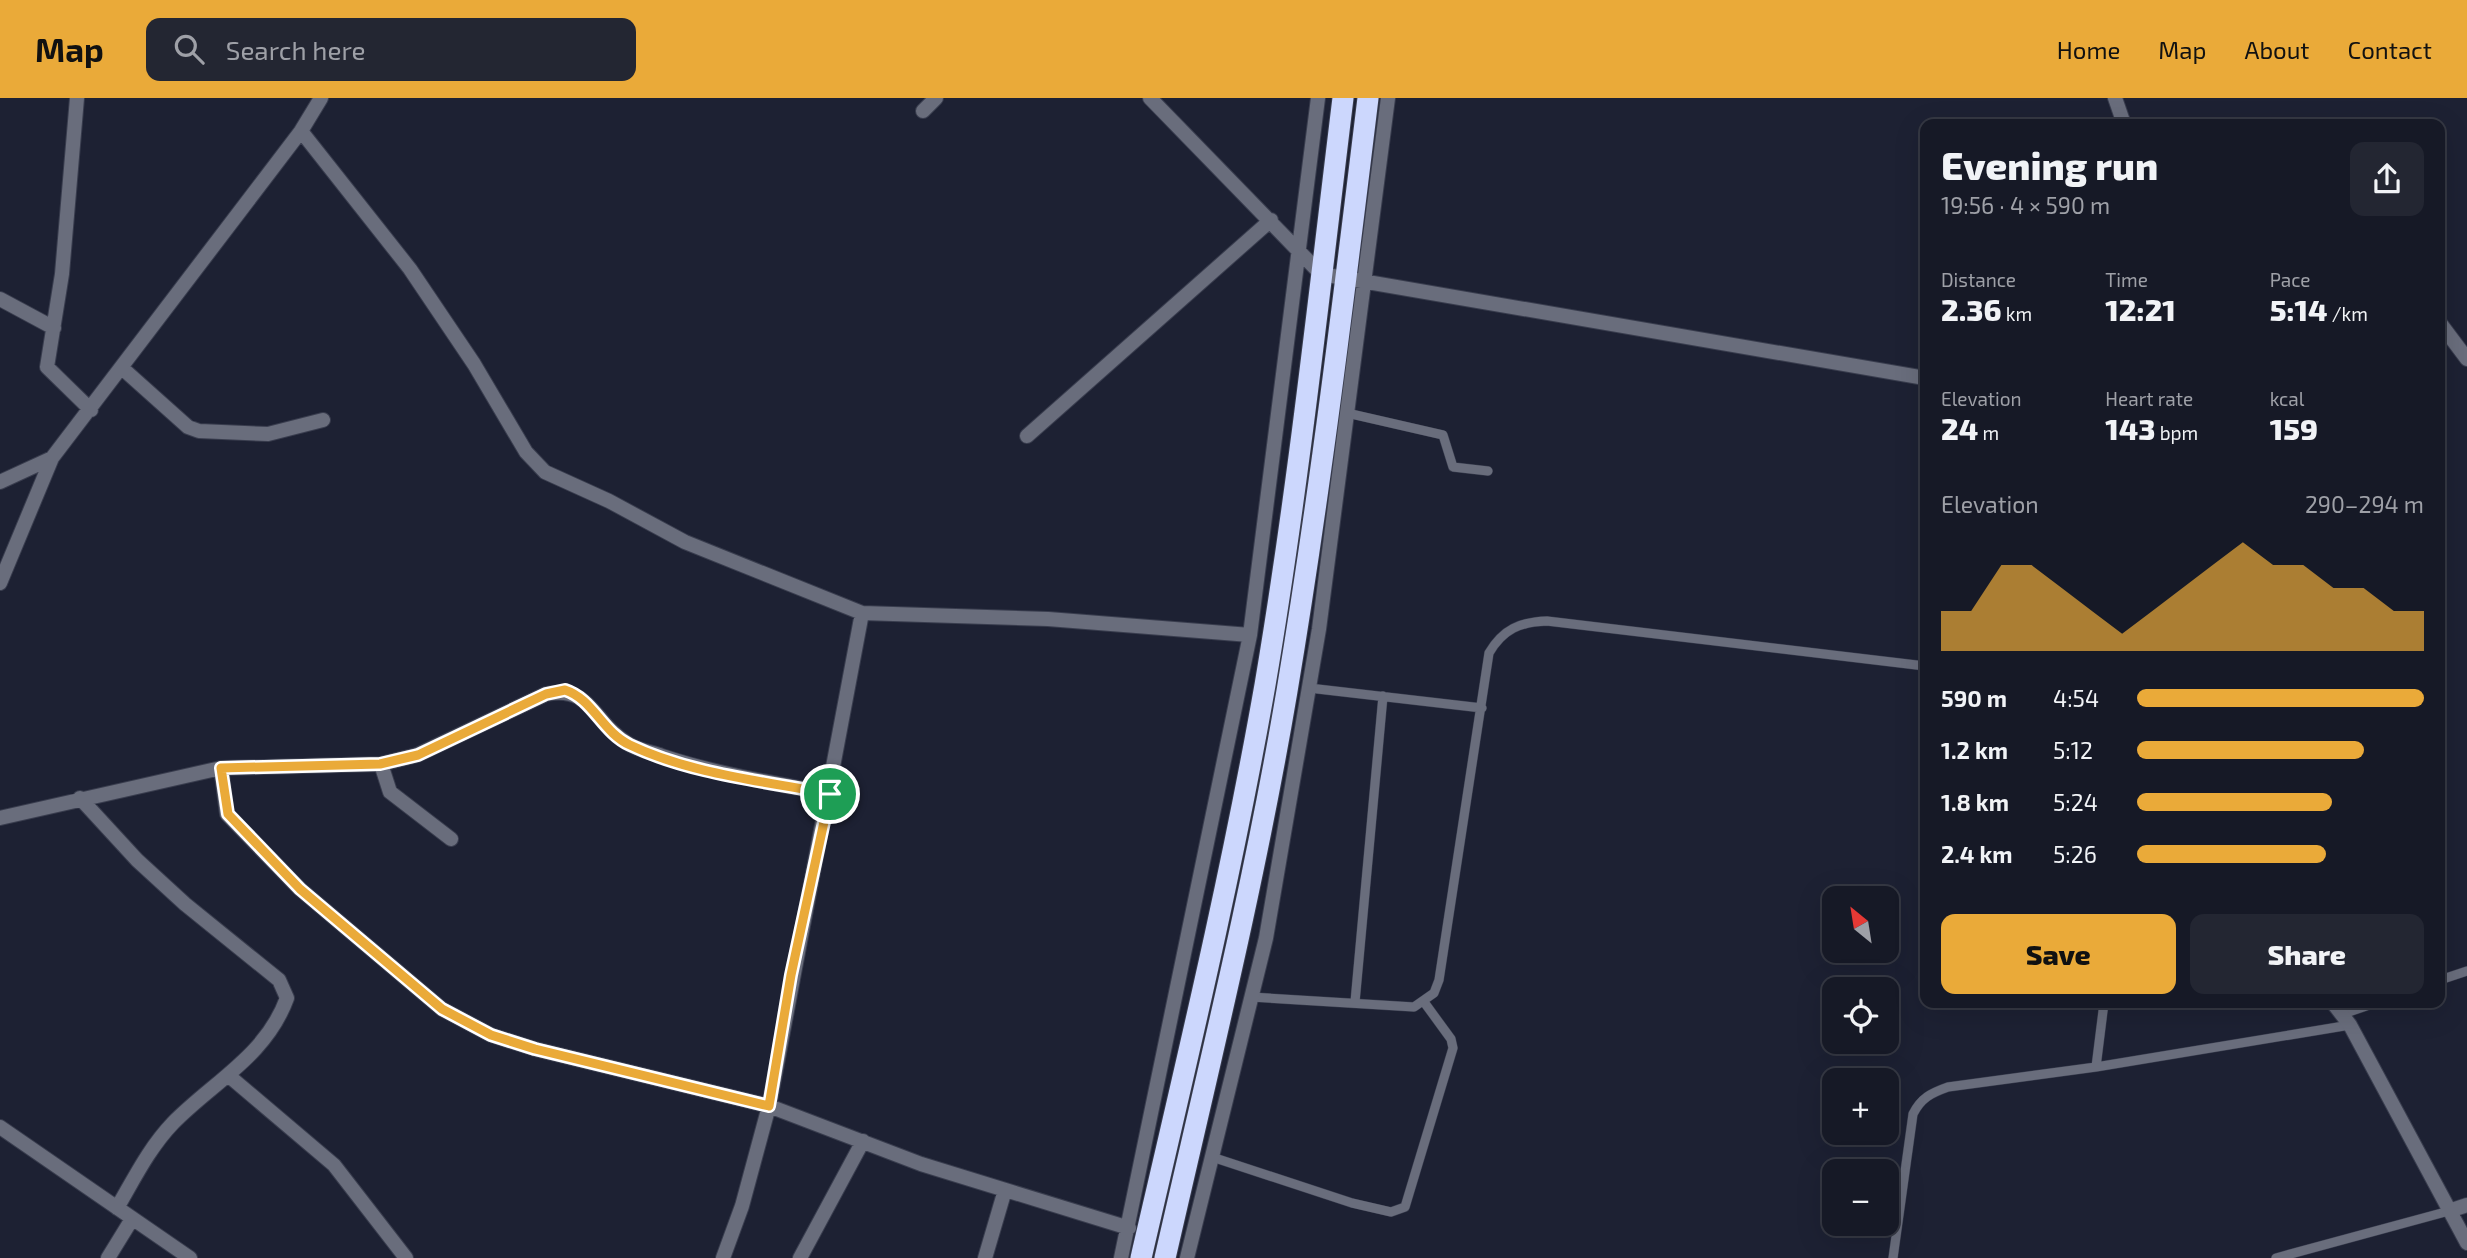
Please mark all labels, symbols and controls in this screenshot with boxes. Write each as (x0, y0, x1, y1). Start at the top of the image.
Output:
search box (146, 18, 636, 81)
text: Map (35, 29, 104, 69)
icon: search (170, 30, 208, 68)
text: Search here (226, 34, 365, 65)
text: Home (2057, 35, 2120, 64)
text: Map (2158, 35, 2206, 64)
text: About (2244, 35, 2310, 64)
text: Contact (2348, 35, 2432, 64)
text: Evening run (1941, 142, 2158, 188)
button: share (2350, 142, 2424, 216)
text: 19:56 · 4 × 590 m (1941, 191, 2110, 219)
text: Distance (1941, 268, 2016, 291)
text: Time (2105, 268, 2148, 291)
text: Pace (2270, 268, 2311, 291)
text: 2.36 (1941, 291, 2001, 327)
text: 12:21 (2105, 291, 2176, 327)
text: 5:14 (2270, 291, 2328, 327)
text: km (2001, 302, 2032, 325)
text: /km (2328, 302, 2368, 325)
text: Elevation (1941, 387, 2022, 410)
text: Heart rate (2105, 387, 2193, 410)
text: kcal (2270, 387, 2304, 410)
text: 24 (1941, 410, 1978, 446)
text: 143 (2105, 410, 2156, 446)
text: 159 (2270, 410, 2318, 446)
text: m (1978, 421, 1999, 444)
text: bpm (2156, 421, 2198, 444)
text: Elevation (1941, 490, 2039, 518)
text: 290–294 m (2305, 490, 2424, 518)
text: 590 m (1941, 684, 2007, 712)
text: 4:54 (2053, 684, 2099, 712)
text: 1.2 km (1941, 736, 2008, 764)
text: 5:12 (2053, 736, 2093, 764)
pin (800, 764, 860, 824)
icon: arrive (811, 775, 849, 813)
text: 1.8 km (1941, 788, 2009, 816)
text: 5:24 (2053, 788, 2098, 816)
text: 2.4 km (1941, 840, 2013, 868)
text: 5:26 (2053, 840, 2097, 868)
north arrow (1822, 886, 1899, 962)
map controls (1822, 886, 1899, 1236)
button: Save (1941, 914, 2176, 994)
button: Share (2190, 914, 2424, 994)
button: locate (1822, 977, 1899, 1054)
button: + (1822, 1068, 1899, 1145)
button: − (1822, 1159, 1899, 1236)

